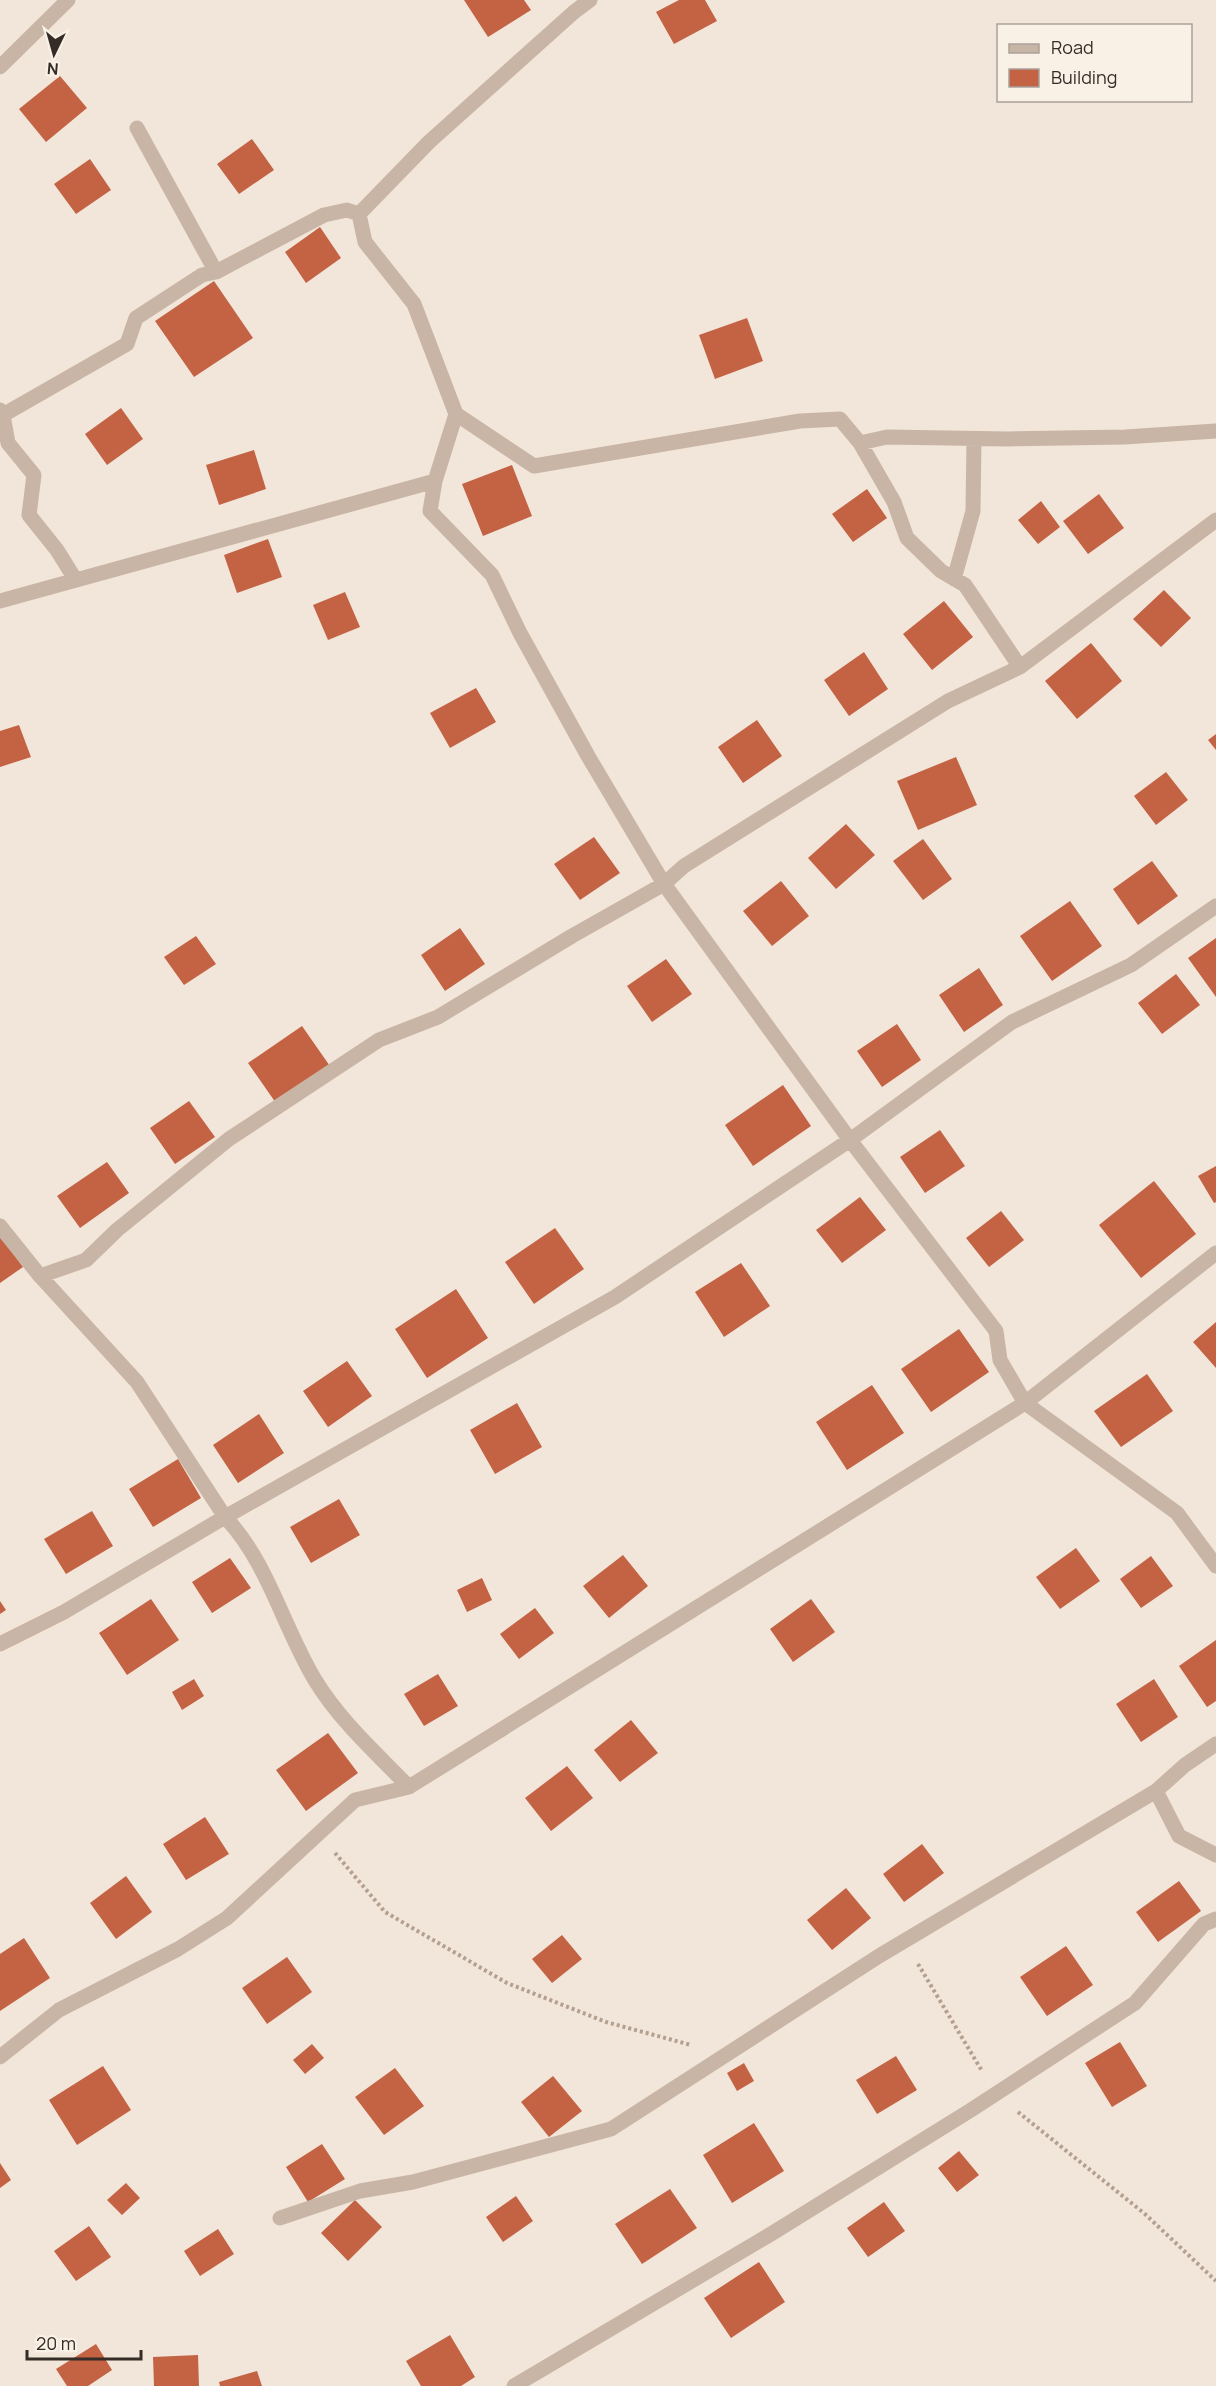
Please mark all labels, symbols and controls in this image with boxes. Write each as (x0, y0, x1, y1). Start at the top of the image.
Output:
north arrow (24, 24, 84, 84)
legend (997, 24, 1192, 102)
text: Road (1051, 35, 1094, 59)
text: N (46, 57, 59, 80)
text: Building (1051, 65, 1117, 89)
scale bar (27, 2323, 141, 2361)
text: 20 m (36, 2331, 76, 2355)

